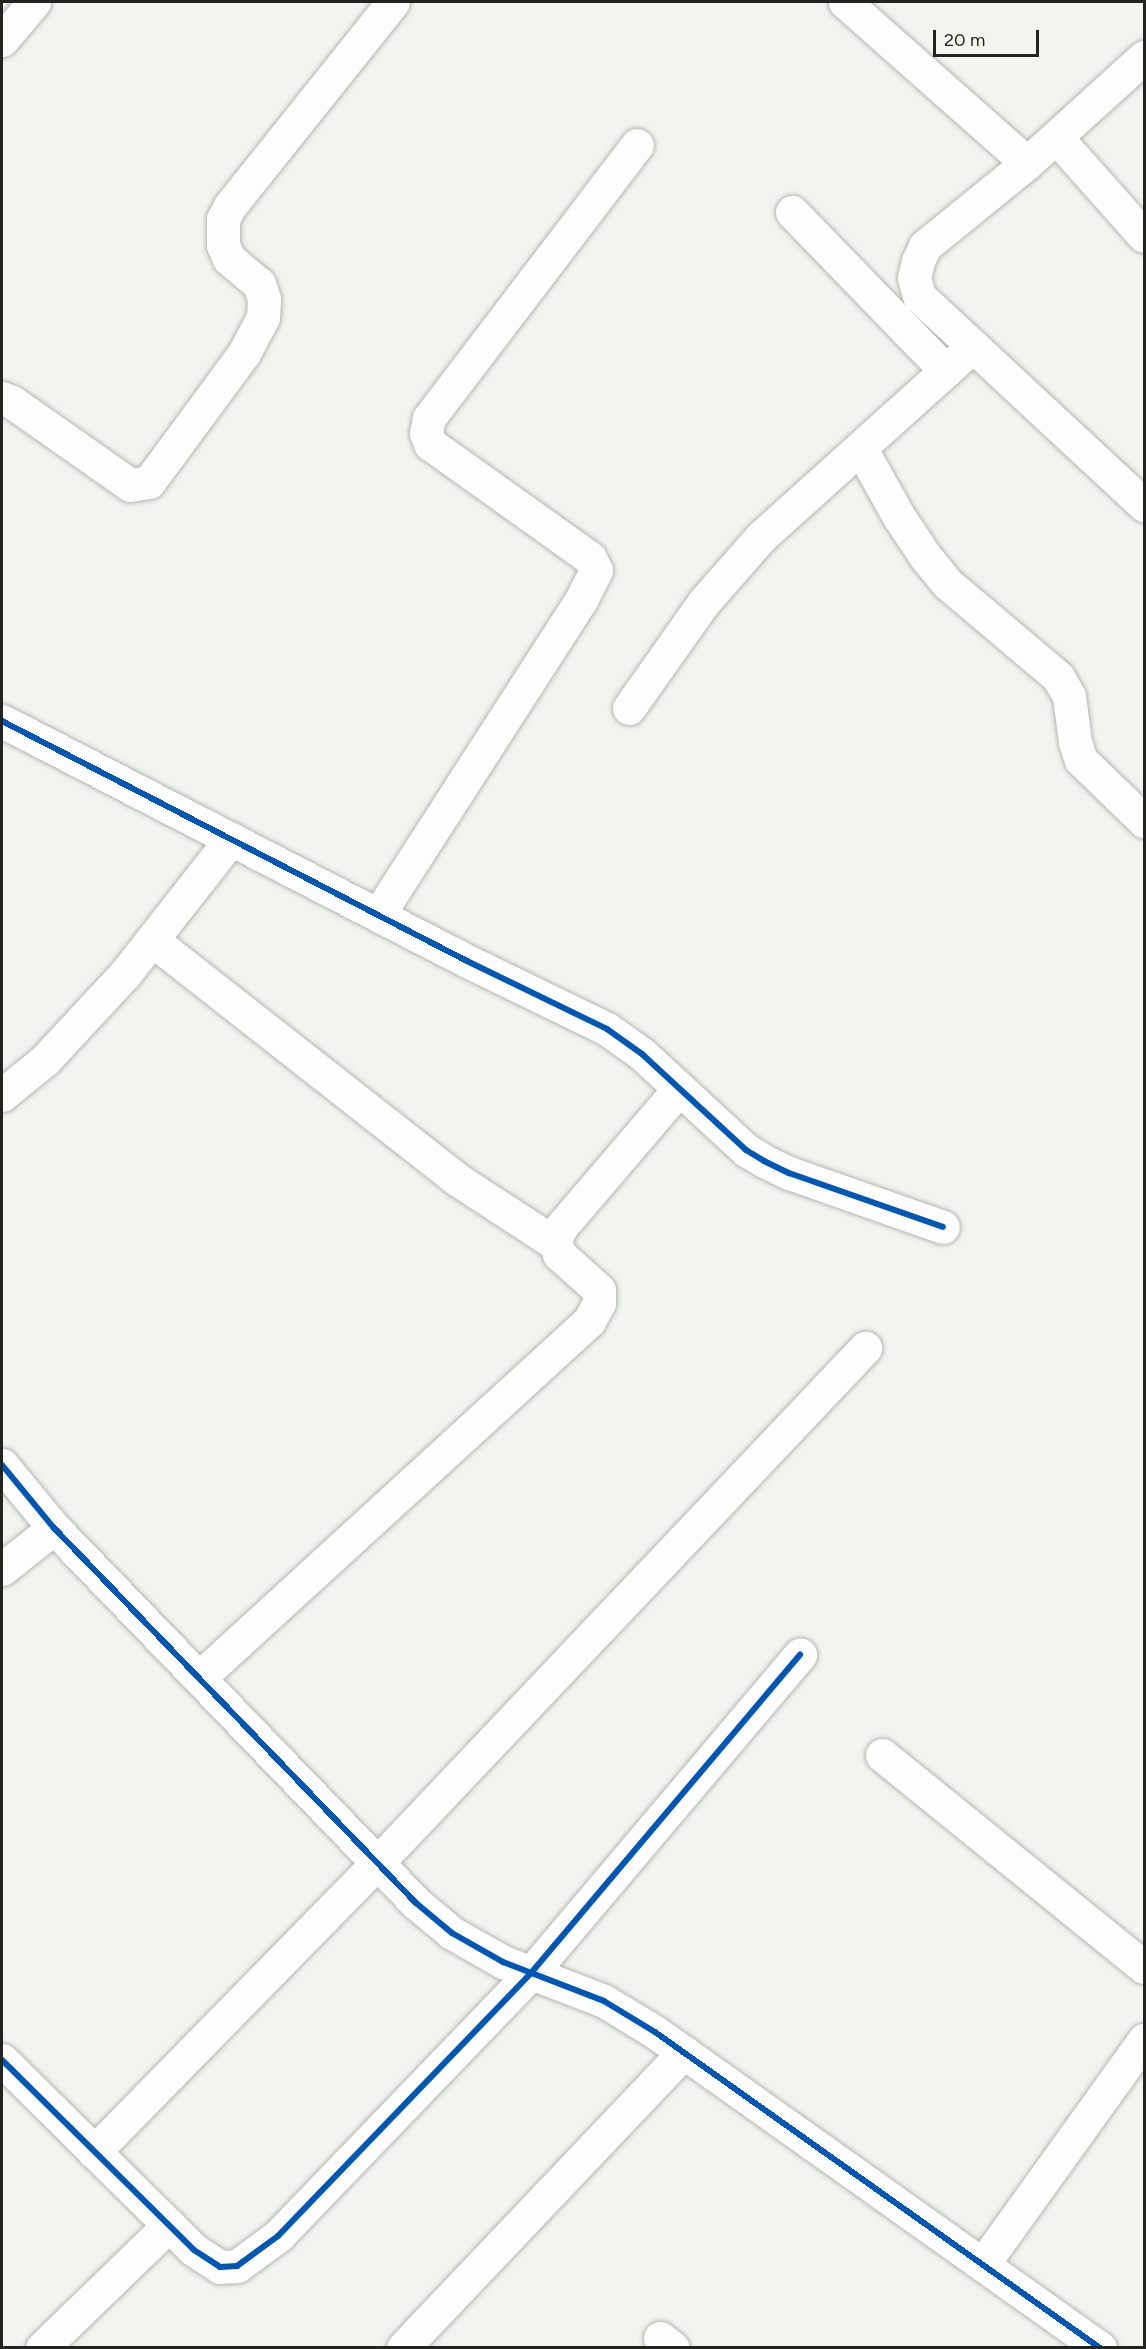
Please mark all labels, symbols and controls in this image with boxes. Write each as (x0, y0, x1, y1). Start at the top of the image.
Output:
scale bar (936, 18, 1042, 56)
text: 20 m (944, 29, 985, 51)

